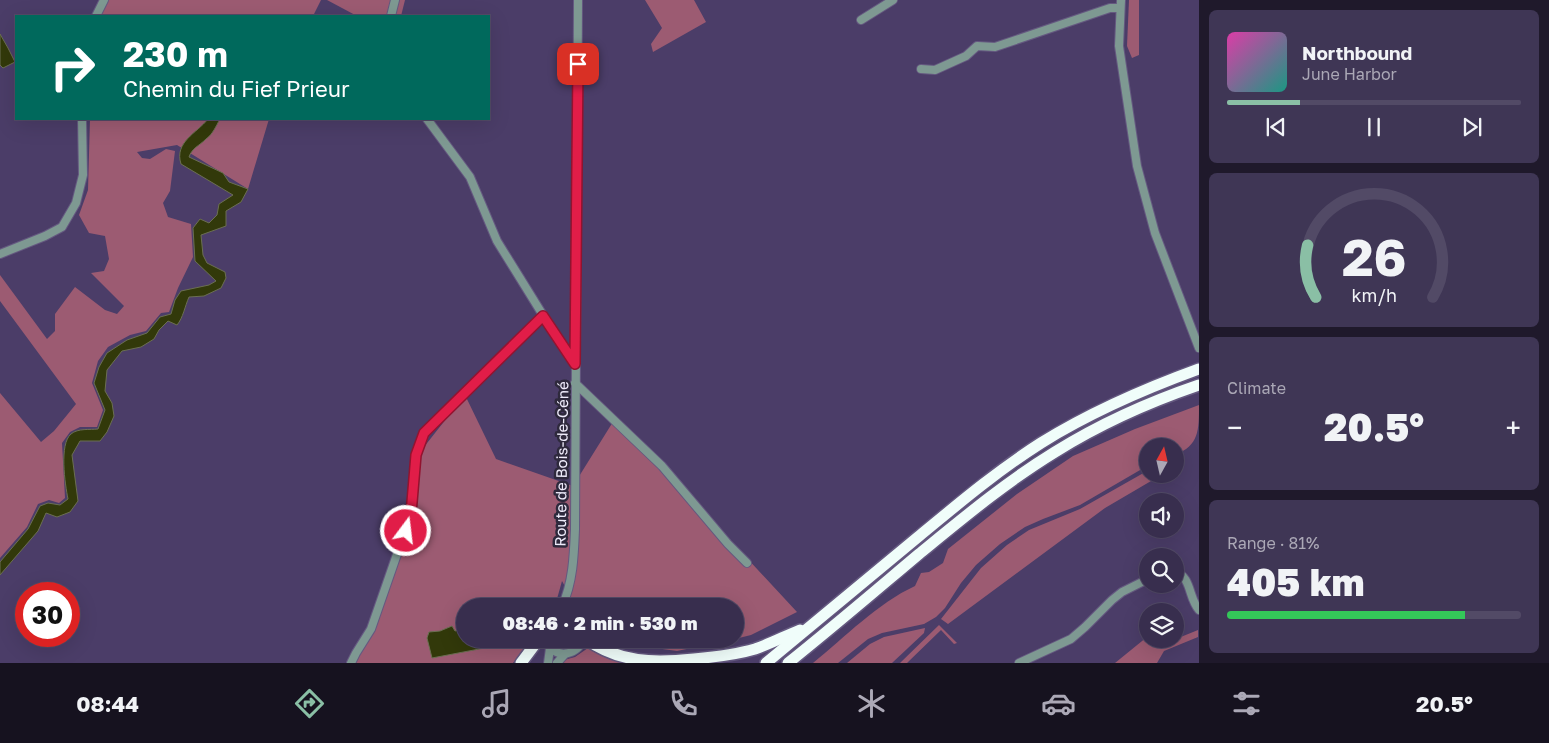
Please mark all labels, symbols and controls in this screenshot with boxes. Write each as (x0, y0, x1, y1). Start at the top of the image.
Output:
text: 230 m (123, 33, 228, 75)
icon: right (40, 35, 105, 100)
text: Northbound (1302, 41, 1412, 64)
pin (557, 43, 599, 85)
icon: arrive (564, 50, 592, 78)
text: June Harbor (1302, 64, 1397, 84)
text: Chemin du Fief Prieur (123, 75, 350, 102)
icon: previous (1262, 113, 1290, 141)
icon: pause (1360, 113, 1388, 141)
icon: next (1458, 113, 1486, 141)
text: 26 (1342, 225, 1406, 287)
text: km/h (1351, 284, 1397, 306)
text: Climate (1227, 378, 1286, 398)
street label: Route de Bois-de-Céné (551, 381, 571, 547)
text: 20.5° (1324, 404, 1424, 449)
text: − (1227, 411, 1242, 444)
text: + (1506, 411, 1521, 444)
north arrow (1139, 438, 1184, 482)
map controls (1139, 438, 1184, 648)
button: sound (1139, 493, 1184, 538)
position arrow (379, 504, 431, 556)
text: Range · 81% (1227, 533, 1319, 553)
button: search (1139, 548, 1184, 593)
text: 405 km (1227, 559, 1365, 604)
speed limit sign: 30 (15, 582, 80, 647)
button: layers (1139, 603, 1184, 648)
text: 08:46 · 2 min · 530 m (503, 611, 697, 634)
icon: directions (292, 686, 327, 721)
icon: music (479, 686, 514, 721)
icon: phone (666, 686, 701, 721)
icon: climate (854, 686, 889, 721)
icon: car (1041, 686, 1076, 721)
icon: filters (1229, 686, 1264, 721)
text: 08:44 (76, 690, 139, 717)
text: 20.5° (1416, 690, 1473, 717)

